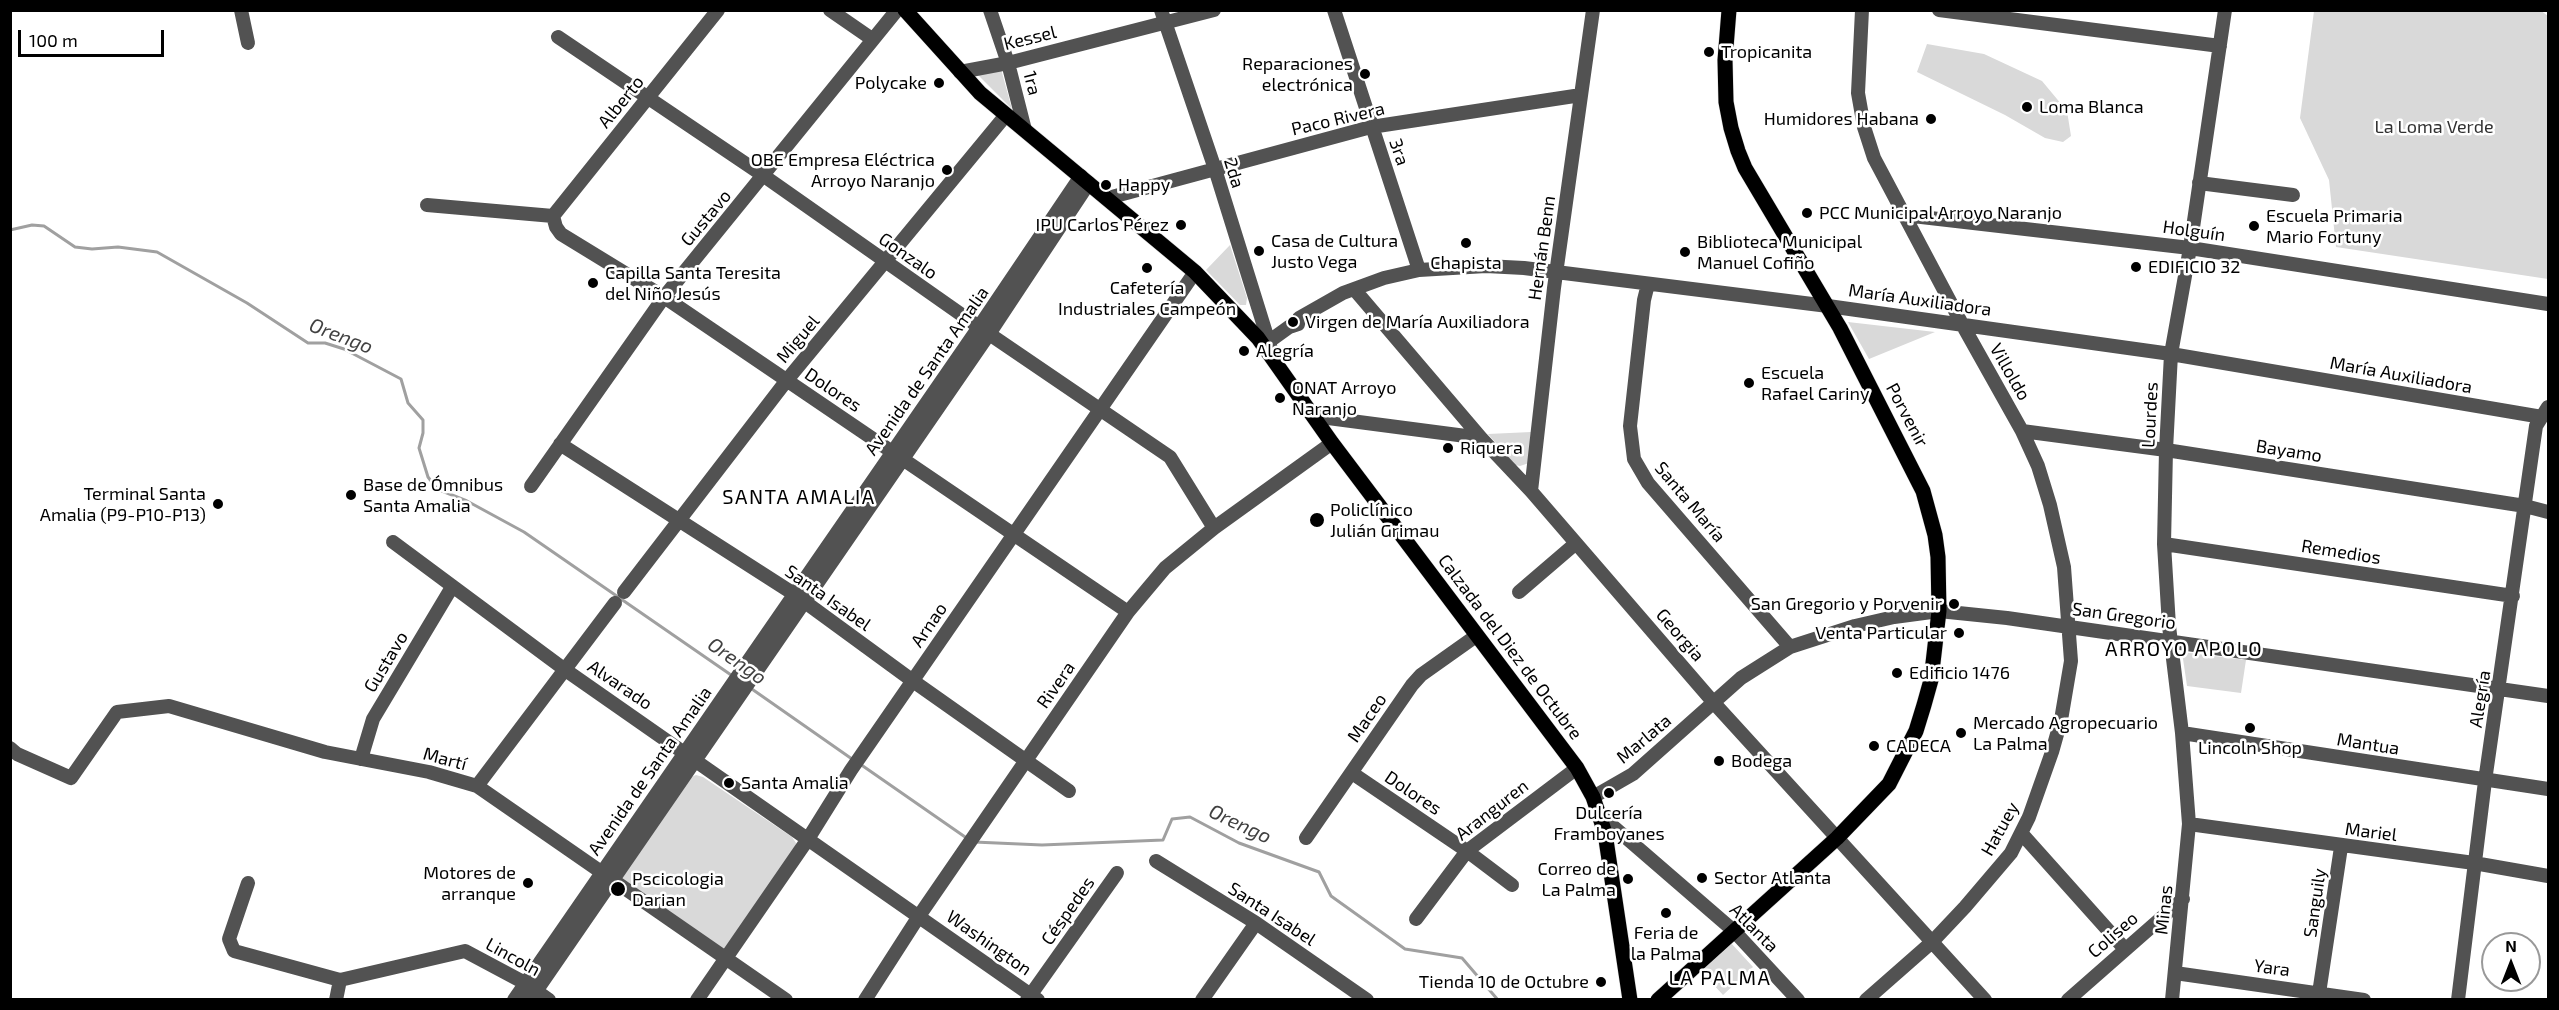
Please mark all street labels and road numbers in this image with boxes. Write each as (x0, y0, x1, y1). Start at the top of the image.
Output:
street label: Kessel (1001, 21, 1059, 55)
street label: 1ra (1019, 69, 1045, 97)
street label: Alberto (593, 72, 649, 132)
street label: Paco Rivera (1289, 98, 1387, 140)
street label: 3ra (1384, 136, 1414, 168)
street label: 2da (1219, 155, 1249, 191)
street label: Gustavo (676, 185, 736, 251)
street label: Hernán Benn (1524, 194, 1560, 302)
street label: Holguín (2161, 216, 2227, 246)
street label: Gonzalo (875, 228, 941, 284)
street label: María Auxiliadora (1847, 279, 1993, 321)
street label: Avenida de Santa Amalia (861, 283, 993, 459)
street label: Miguel (772, 311, 824, 367)
street label: Villoldo (1985, 340, 2035, 404)
street label: María Auxiliadora (2328, 352, 2474, 398)
street label: Dolores (801, 363, 865, 417)
street label: Porvenir (1881, 379, 1933, 451)
street label: Lourdes (2137, 382, 2163, 448)
street label: Bayamo (2255, 435, 2323, 467)
street label: Santa María (1650, 457, 1730, 547)
street label: Remedios (2300, 535, 2382, 569)
street label: Calzada del Diez de Octubre (1433, 550, 1587, 744)
street label: Santa Isabel (781, 560, 875, 636)
street label: San Gregorio (2071, 598, 2177, 634)
street label: Arnao (906, 599, 952, 651)
street label: Georgia (1651, 604, 1709, 666)
street label: Gustavo (359, 628, 413, 696)
street label: Alvarado (584, 656, 656, 714)
street label: Rivera (1032, 658, 1080, 712)
street label: Alegría (2465, 669, 2495, 729)
street label: Avenida de Santa Amalia (584, 683, 716, 859)
street label: Maceo (1343, 689, 1391, 747)
street label: Marlata (1612, 710, 1676, 768)
street label: Mantua (2335, 728, 2401, 760)
street label: Martí (421, 743, 469, 775)
street label: Dolores (1381, 766, 1445, 820)
street label: Aranguren (1451, 775, 1533, 845)
street label: Hatuey (1976, 798, 2024, 860)
street label: Mariel (2344, 818, 2398, 846)
street label: Sanguily (2299, 867, 2331, 939)
street label: Céspedes (1037, 873, 1099, 949)
street label: Santa Isabel (1224, 878, 1320, 950)
street label: Minas (2151, 884, 2177, 936)
street label: Atlanta (1725, 899, 1783, 957)
street label: Washington (942, 906, 1036, 980)
street label: Coliseo (2084, 907, 2142, 963)
street label: Lincoln (482, 933, 544, 981)
street label: Yara (2253, 955, 2291, 981)

